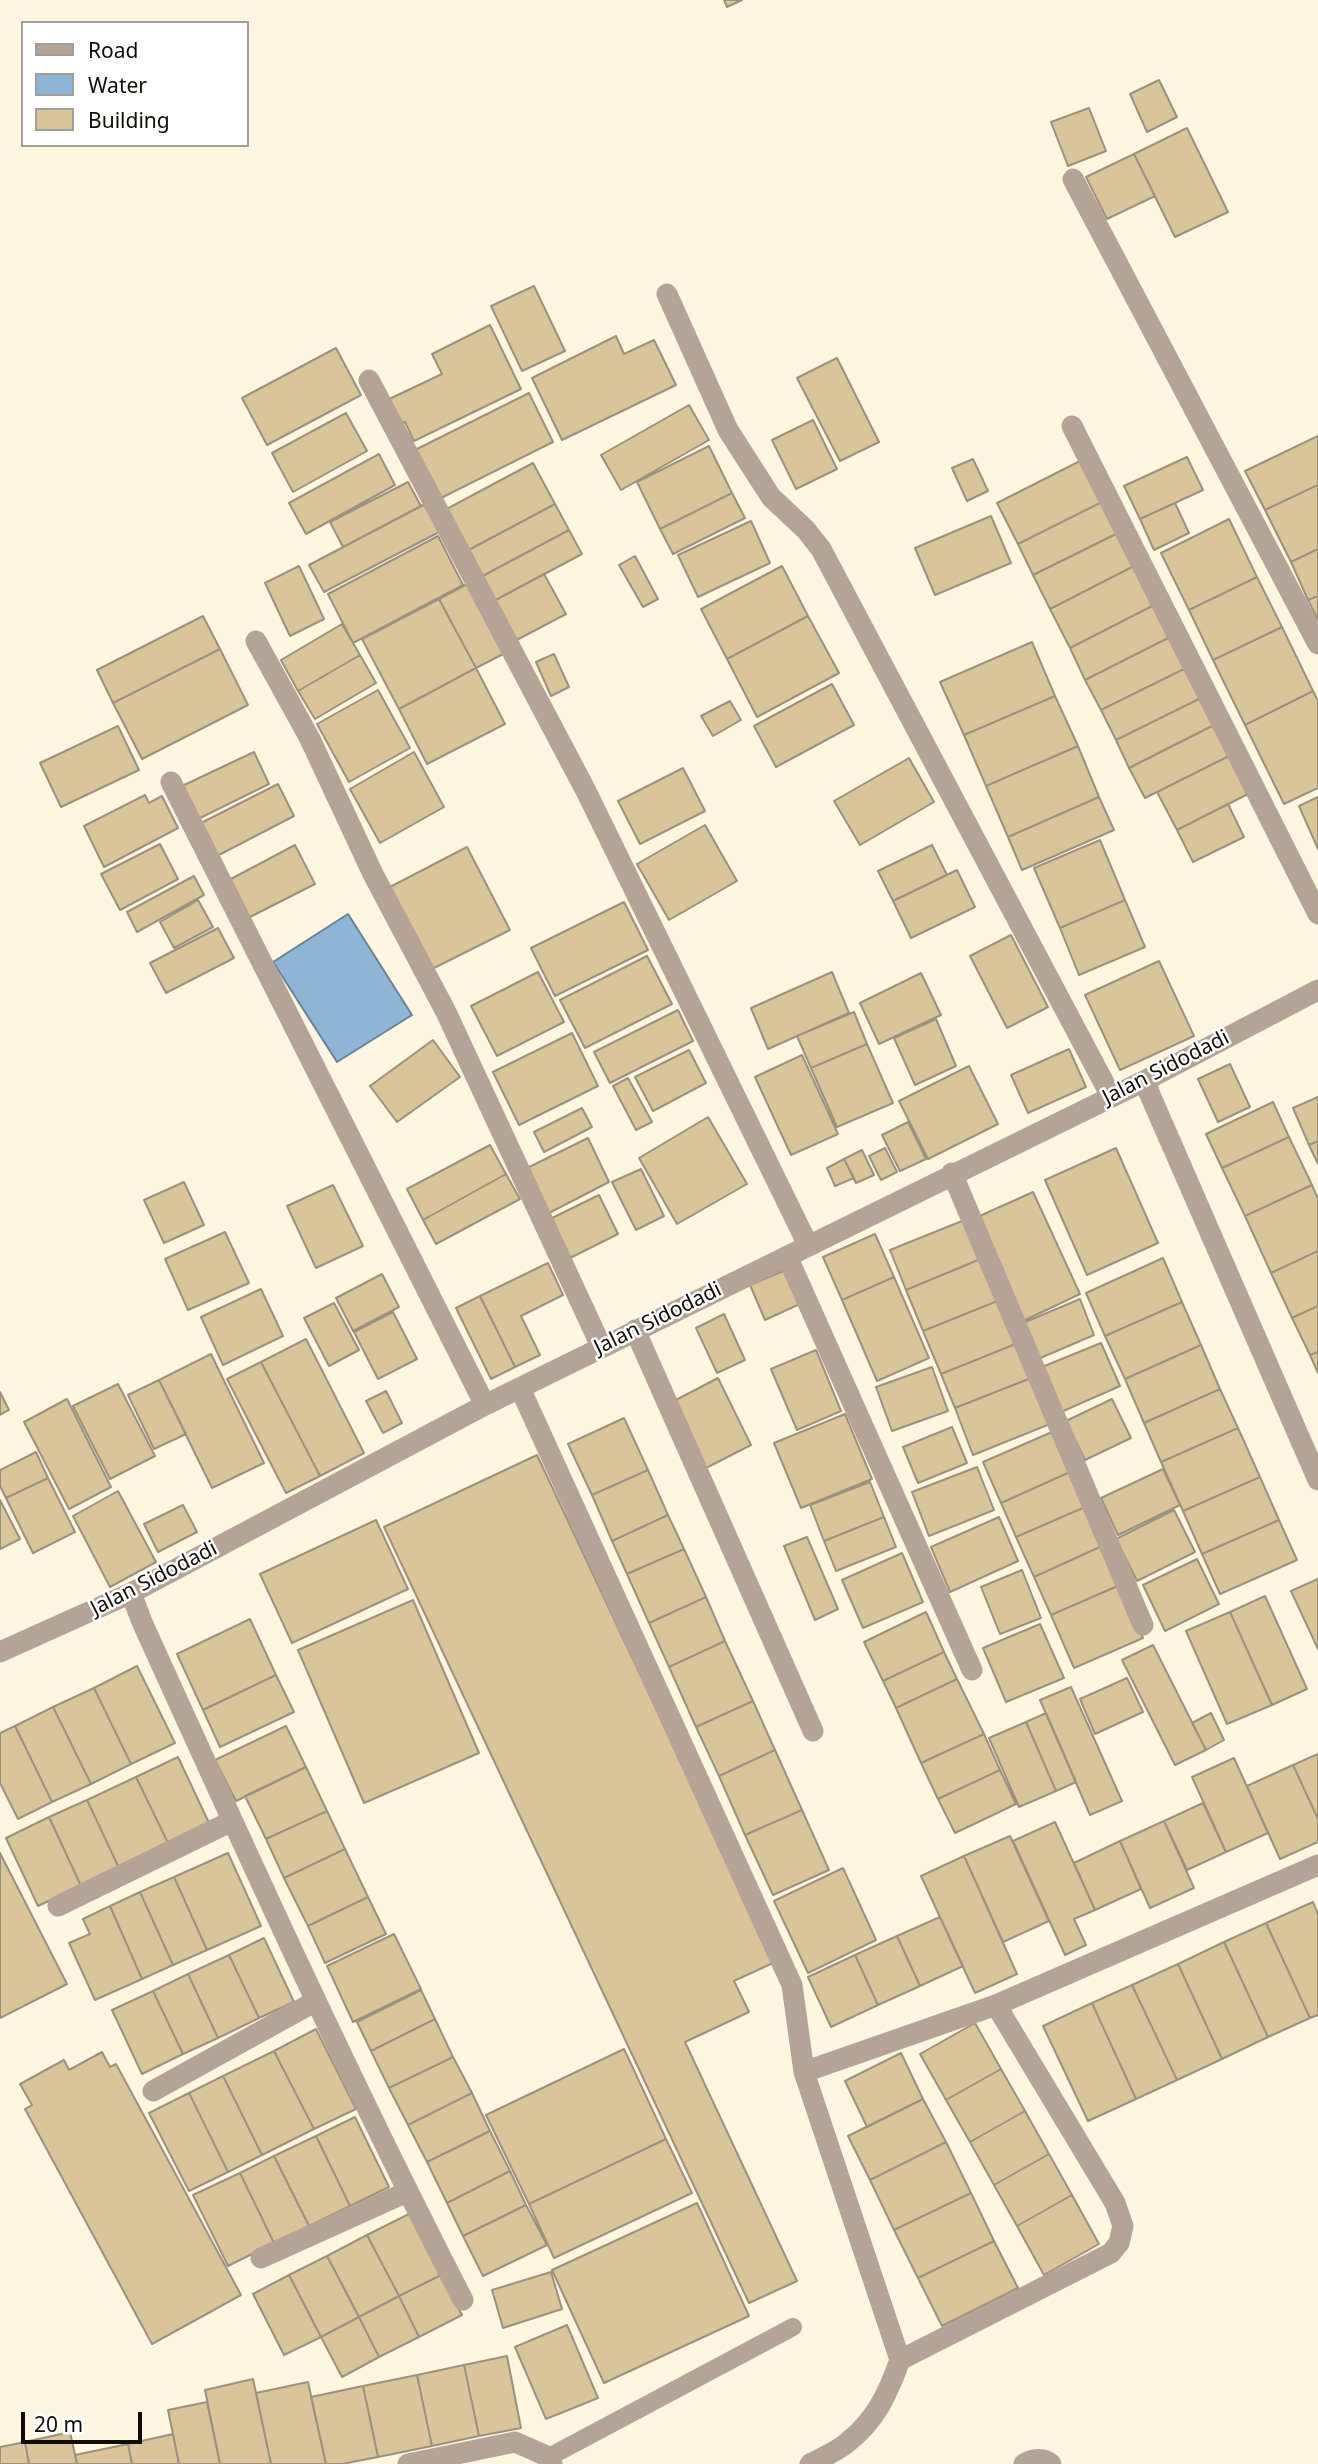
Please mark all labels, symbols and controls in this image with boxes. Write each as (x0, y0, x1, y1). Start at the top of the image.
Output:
legend (21, 21, 248, 147)
text: Road (88, 36, 138, 64)
text: Water (88, 71, 147, 99)
text: Building (88, 106, 170, 134)
street label: Jalan Sidodadi (1098, 1025, 1234, 1111)
street label: Jalan Sidodadi (590, 1277, 726, 1361)
street label: Jalan Sidodadi (86, 1536, 222, 1622)
scale bar (24, 2398, 145, 2442)
text: 20 m (34, 2410, 83, 2438)

